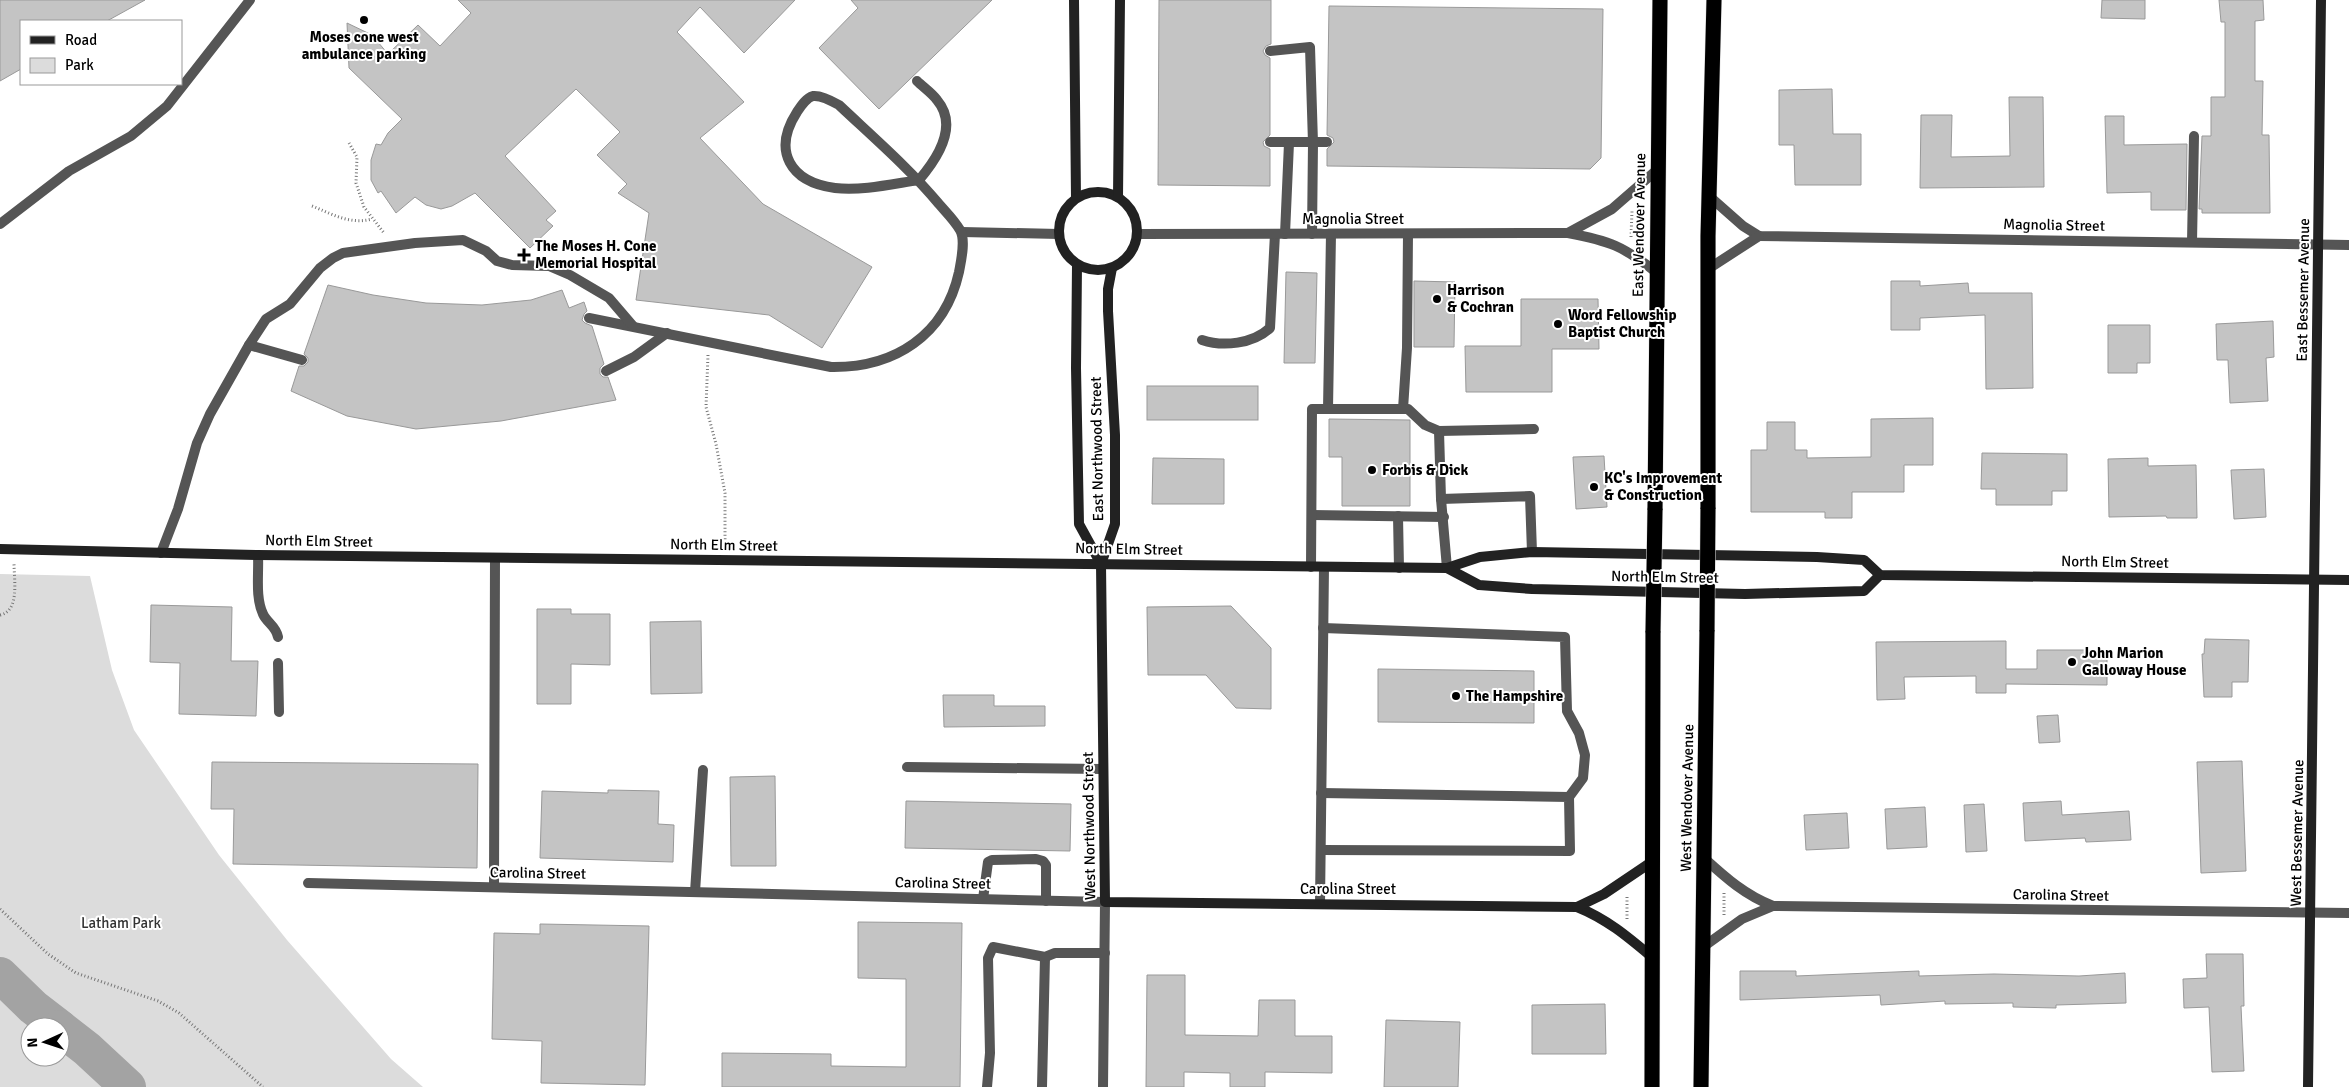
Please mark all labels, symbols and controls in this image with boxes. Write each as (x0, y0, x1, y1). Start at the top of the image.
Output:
marker: Moses cone west ambulance parking (358, 14, 370, 26)
legend (20, 20, 182, 85)
place label: Moses cone west ambulance parking (302, 28, 426, 63)
text: Road (65, 31, 97, 49)
text: Park (65, 56, 94, 74)
street label: East Wendover Avenue (1629, 153, 1649, 297)
street label: Magnolia Street (1302, 210, 1404, 228)
street label: Magnolia Street (2003, 215, 2105, 235)
street label: East Bessemer Avenue (2293, 218, 2313, 362)
place label: The Moses H. Cone Memorial Hospital (535, 237, 657, 272)
marker: The Moses H. Cone Memorial Hospital (517, 248, 531, 262)
place label: Harrison & Cochran (1447, 281, 1514, 316)
marker: Harrison & Cochran (1431, 293, 1443, 305)
place label: Word Fellowship Baptist Church (1568, 306, 1677, 341)
marker: Word Fellowship Baptist Church (1552, 318, 1564, 330)
street label: East Northwood Street (1087, 377, 1107, 521)
place label: Forbis & Dick (1382, 461, 1468, 479)
marker: Forbis & Dick (1366, 464, 1378, 476)
place label: KC's Improvement & Construction (1604, 469, 1722, 504)
marker: KC's Improvement & Construction (1588, 481, 1600, 493)
street label: North Elm Street (265, 531, 373, 551)
street label: North Elm Street (670, 535, 778, 555)
street label: North Elm Street (1075, 539, 1183, 559)
street label: North Elm Street (2061, 552, 2169, 572)
street label: North Elm Street (1611, 567, 1719, 587)
place label: John Marion Galloway House (2082, 644, 2186, 679)
marker: John Marion Galloway House (2066, 656, 2078, 668)
place label: The Hampshire (1466, 687, 1563, 705)
marker: The Hampshire (1450, 690, 1462, 702)
street label: West Wendover Avenue (1677, 724, 1697, 872)
street label: West Northwood Street (1079, 752, 1099, 900)
street label: West Bessemer Avenue (2287, 759, 2307, 907)
street label: Carolina Street (490, 863, 586, 883)
street label: Carolina Street (895, 873, 991, 893)
street label: Carolina Street (1300, 880, 1396, 898)
street label: Carolina Street (2013, 885, 2109, 905)
park label: Latham Park (81, 914, 162, 932)
north arrow (20, 1017, 70, 1067)
text: N (24, 1037, 41, 1048)

